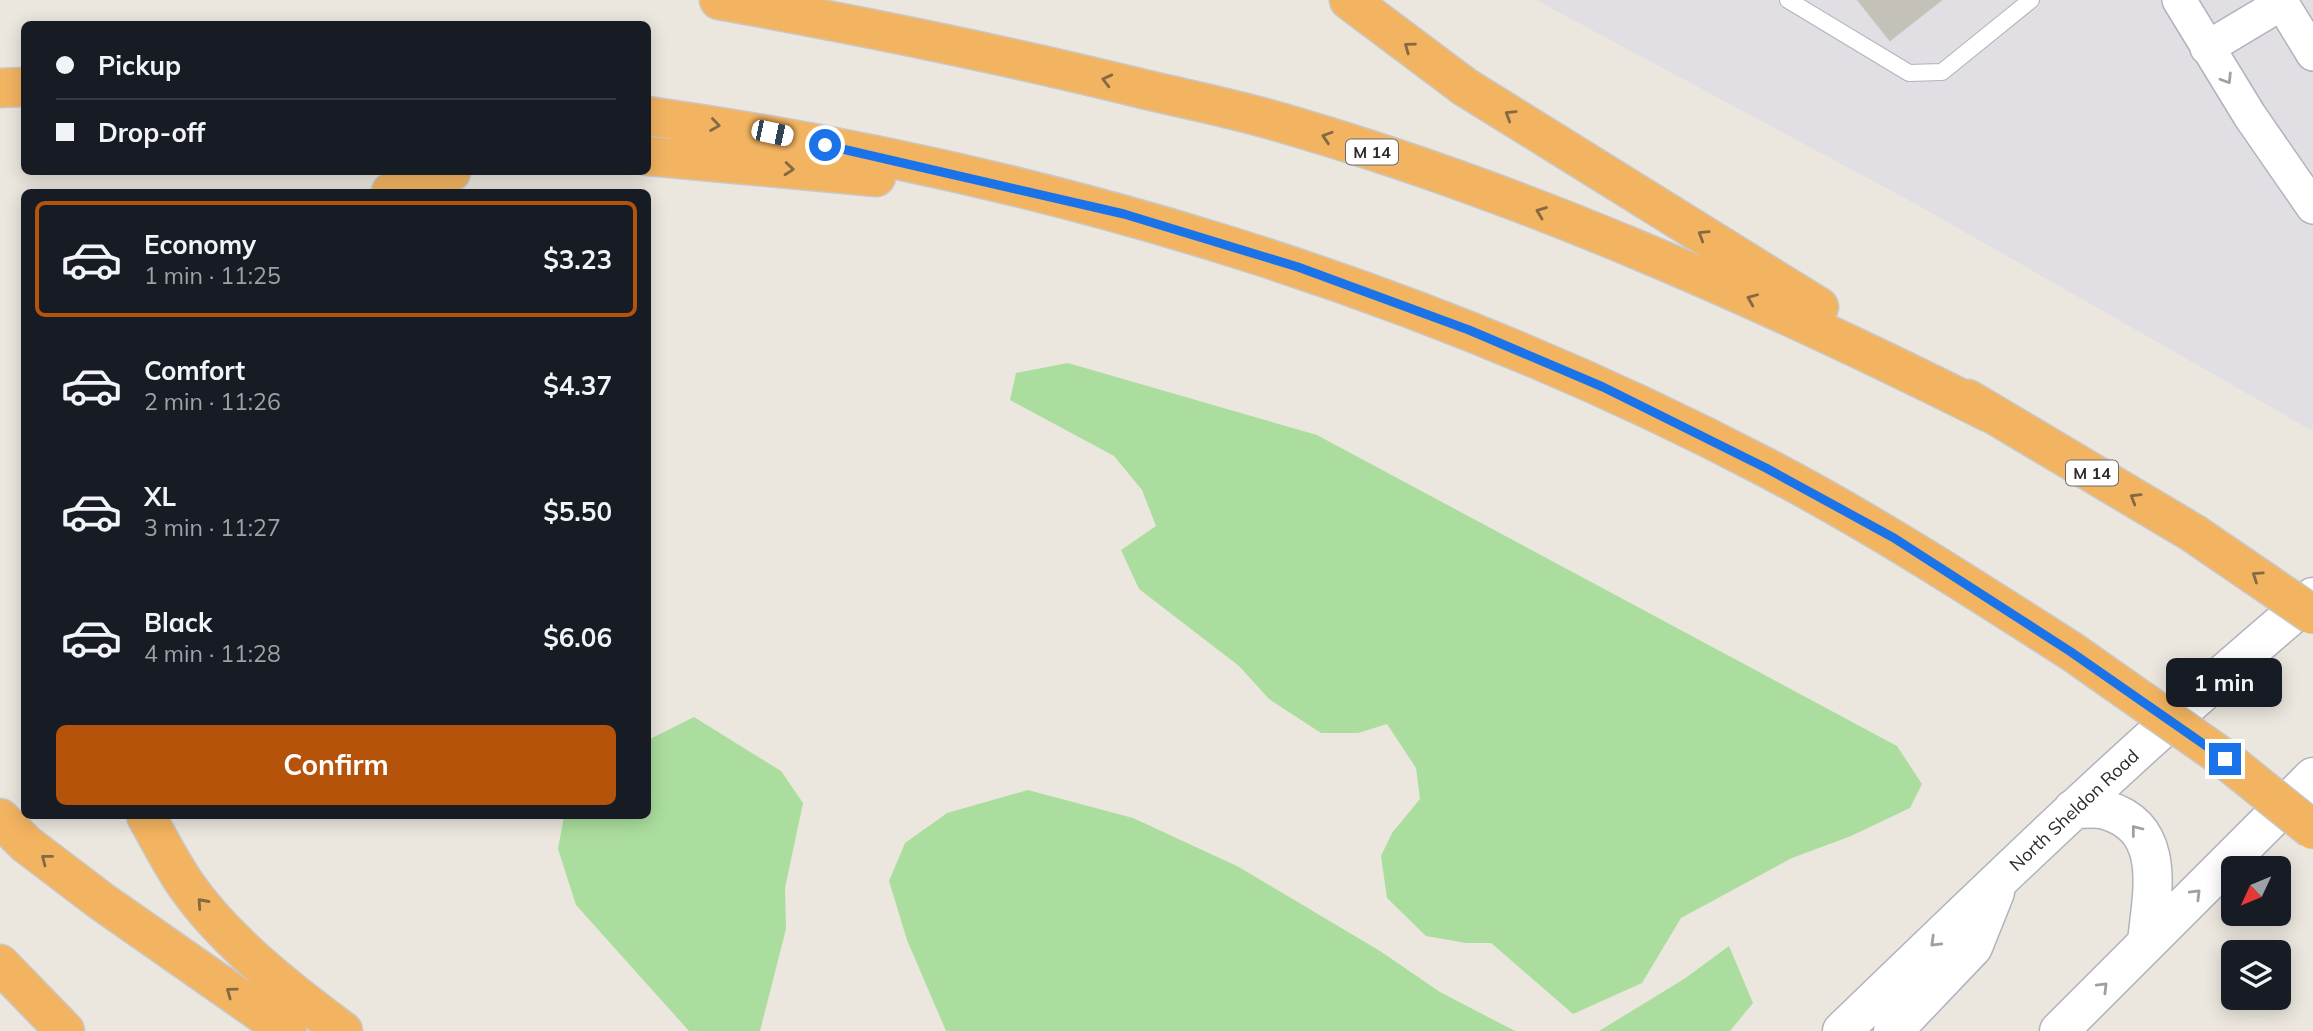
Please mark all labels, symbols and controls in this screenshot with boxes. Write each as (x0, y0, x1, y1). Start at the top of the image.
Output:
one-way arrow (1404, 43, 1417, 55)
text: Pickup (98, 49, 181, 82)
one-way arrow (2219, 72, 2232, 85)
one-way arrow (1101, 74, 1113, 88)
one-way arrow (1504, 110, 1517, 123)
text: Drop-off (98, 116, 205, 149)
one-way arrow (709, 117, 721, 132)
car (750, 118, 795, 148)
route start (809, 129, 841, 161)
one-way arrow (1321, 131, 1333, 146)
road number: M 14 (1346, 140, 1398, 164)
one-way arrow (783, 161, 794, 176)
one-way arrow (1536, 207, 1548, 221)
icon: car (60, 228, 123, 291)
text: Economy (144, 228, 256, 261)
one-way arrow (1698, 230, 1711, 243)
text: $3.23 (543, 243, 612, 276)
text: 1 min · 11:25 (144, 261, 281, 290)
one-way arrow (1746, 293, 1758, 307)
icon: car (60, 354, 123, 417)
text: Comfort (144, 354, 245, 387)
text: $4.37 (543, 369, 612, 402)
text: 2 min · 11:26 (144, 387, 281, 416)
road number: M 14 (2066, 460, 2118, 486)
icon: car (60, 480, 123, 543)
text: XL (144, 480, 176, 513)
one-way arrow (2129, 493, 2142, 506)
text: $5.50 (543, 495, 612, 528)
text: 3 min · 11:27 (144, 513, 281, 542)
one-way arrow (2251, 571, 2264, 584)
icon: car (60, 606, 123, 669)
text: Black (144, 606, 212, 639)
text: $6.06 (543, 621, 612, 654)
text: 4 min · 11:28 (144, 639, 281, 668)
callout: 1 min (2167, 658, 2283, 706)
text: 1 min (2194, 668, 2254, 697)
button: Confirm (56, 725, 616, 805)
route end (2209, 743, 2241, 775)
street label: North Sheldon Road (2005, 744, 2143, 876)
one-way arrow (2132, 826, 2145, 838)
one-way arrow (41, 855, 54, 868)
north arrow (2221, 856, 2291, 926)
map controls (2221, 856, 2291, 1010)
one-way arrow (2187, 890, 2200, 903)
one-way arrow (198, 899, 210, 912)
one-way arrow (1930, 933, 1943, 946)
button: layers (2221, 940, 2291, 1010)
one-way arrow (2095, 982, 2108, 995)
one-way arrow (226, 987, 239, 1000)

